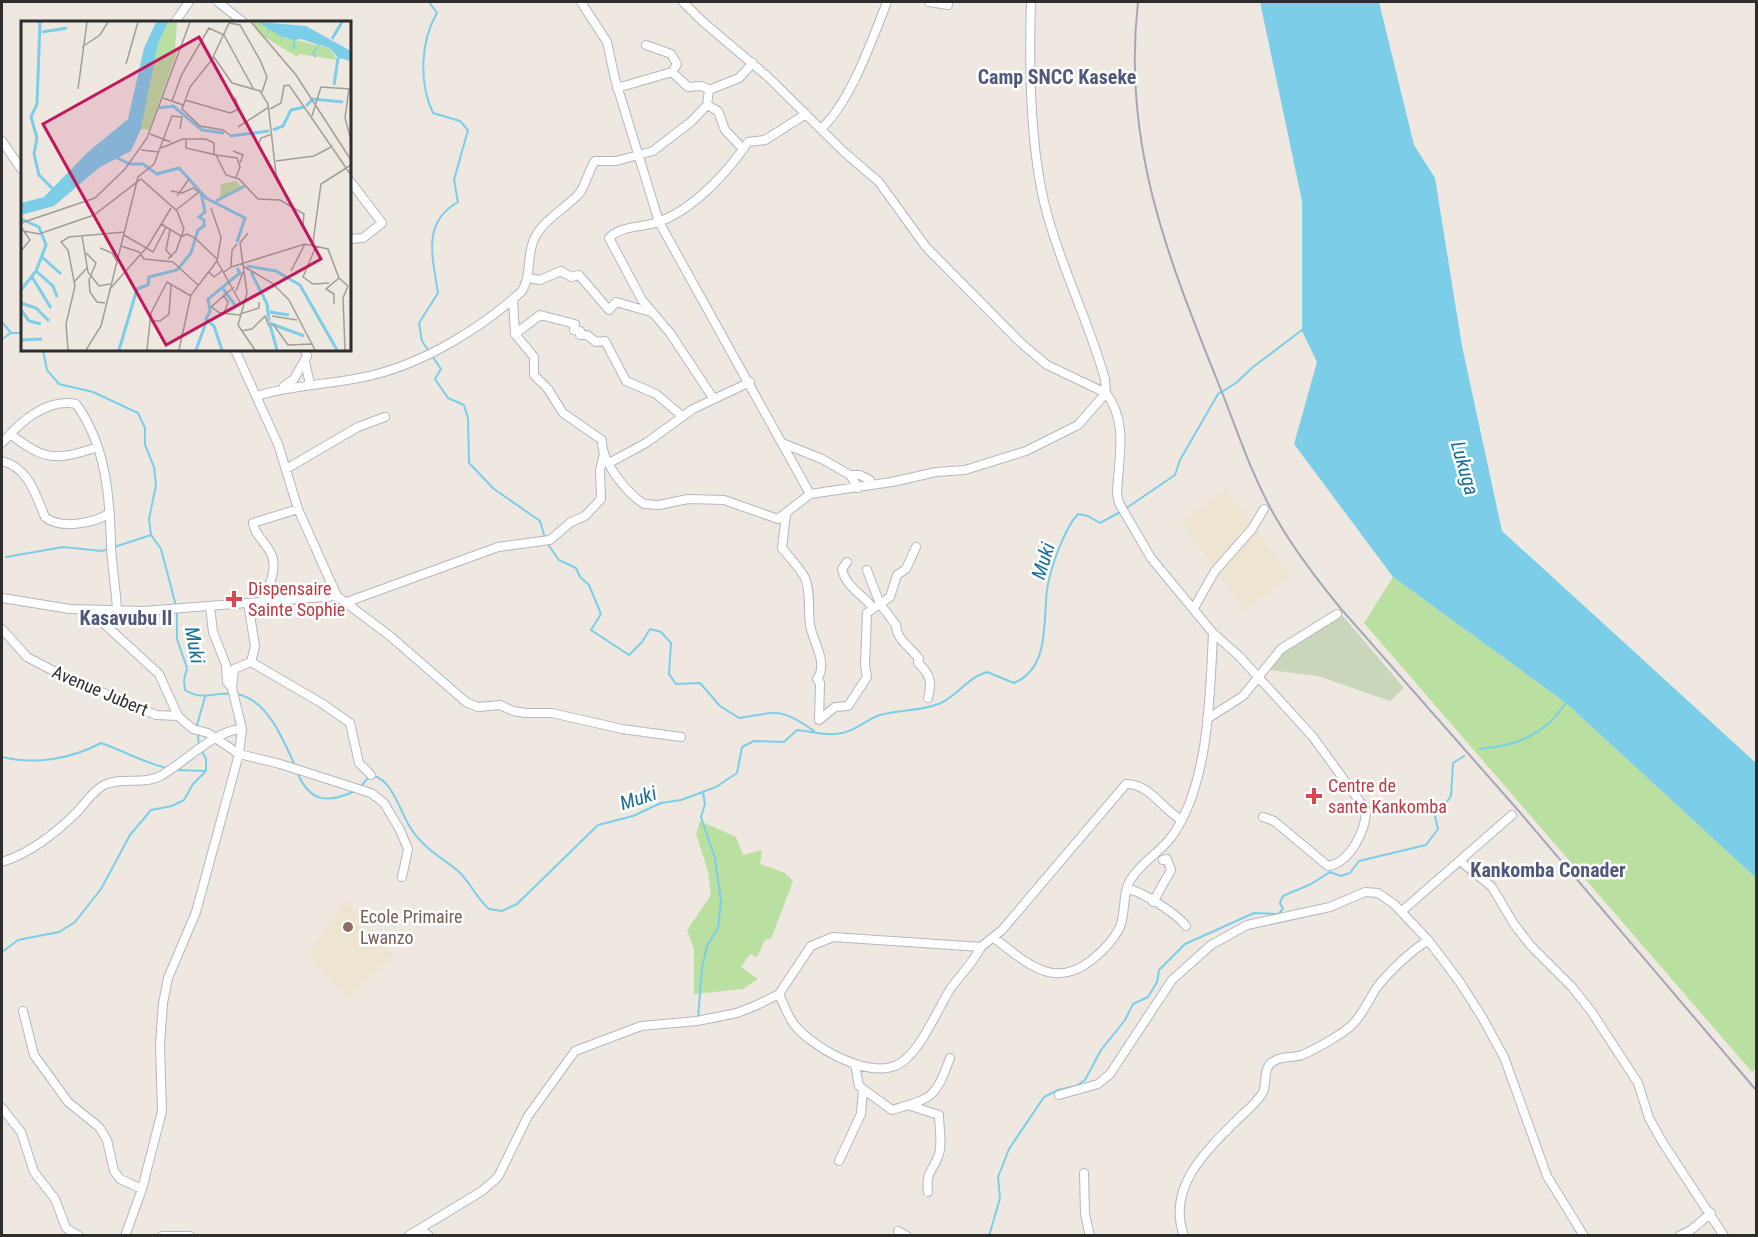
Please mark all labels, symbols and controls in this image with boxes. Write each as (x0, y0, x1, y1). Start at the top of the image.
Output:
inset map (21, 21, 351, 351)
district label: Camp SNCC Kaseke (978, 65, 1136, 89)
water label: Lukuga (1446, 438, 1484, 498)
water label: Muki (1026, 539, 1060, 582)
place label: Dispensaire Sainte Sophie (248, 578, 345, 620)
marker: Dispensaire Sainte Sophie (225, 590, 243, 608)
district label: Kasavubu II (80, 606, 172, 630)
water label: Muki (180, 625, 210, 666)
street label: Avenue Jubert (49, 661, 151, 720)
place label: Centre de sante Kankomba (1328, 775, 1447, 817)
water label: Muki (617, 781, 660, 815)
marker: Centre de sante Kankomba (1305, 787, 1323, 805)
district label: Kankomba Conader (1470, 858, 1626, 882)
place label: Ecole Primaire Lwanzo (360, 906, 462, 948)
marker: Ecole Primaire Lwanzo (341, 920, 355, 934)

